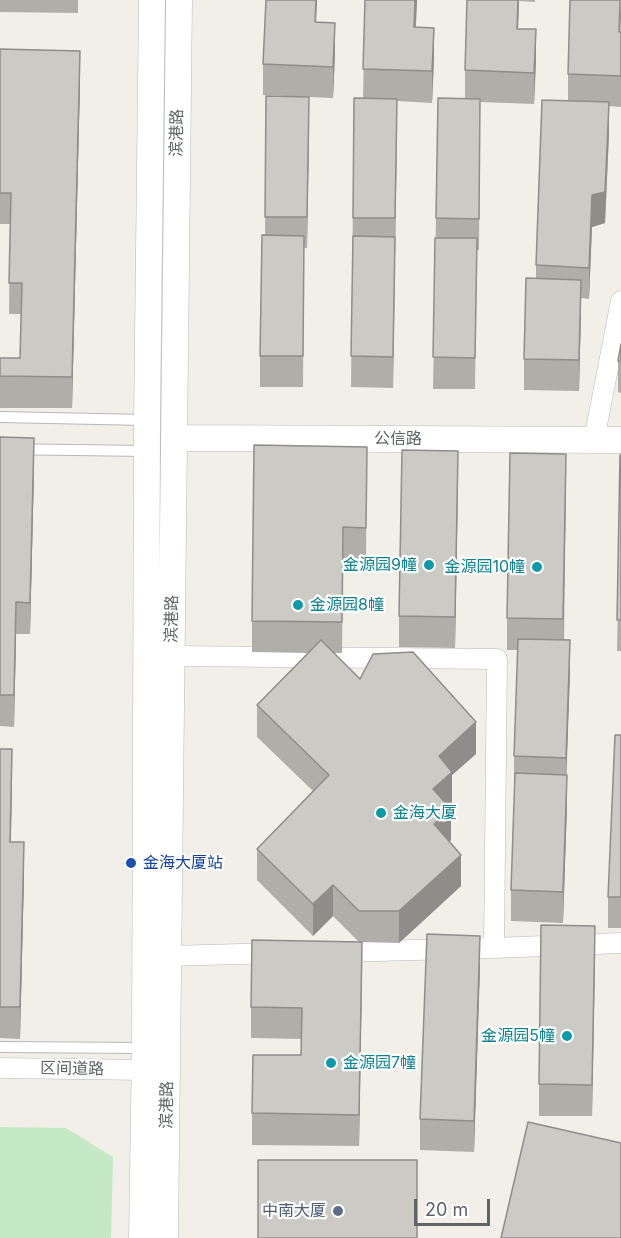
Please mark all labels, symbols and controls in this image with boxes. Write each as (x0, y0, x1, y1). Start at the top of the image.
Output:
street label: 滨港路 (167, 109, 187, 157)
street label: 公信路 (374, 429, 422, 449)
place label: 金源园9幢 (343, 555, 417, 575)
place label: 金源园10幢 (444, 557, 525, 577)
marker: 金源园9幢 (422, 558, 436, 572)
marker: 金源园10幢 (530, 560, 544, 574)
street label: 滨港路 (162, 595, 182, 643)
place label: 金源园8幢 (310, 595, 384, 615)
marker: 金源园8幢 (291, 598, 305, 612)
place label: 金海大厦 (393, 803, 457, 823)
marker: 金海大厦 (374, 806, 388, 820)
place label: 金海大厦站 (143, 853, 223, 873)
marker: 金海大厦站 (124, 856, 138, 870)
place label: 金源园5幢 (481, 1026, 555, 1046)
marker: 金源园5幢 (560, 1029, 574, 1043)
place label: 金源园7幢 (343, 1053, 416, 1073)
marker: 金源园7幢 (324, 1056, 338, 1070)
street label: 区间道路 (40, 1059, 104, 1079)
street label: 滨港路 (157, 1081, 177, 1129)
scale bar (417, 1187, 494, 1225)
text: 20 m (425, 1199, 468, 1220)
place label: 中南大厦 (262, 1201, 326, 1221)
marker: 中南大厦 (331, 1204, 345, 1218)

